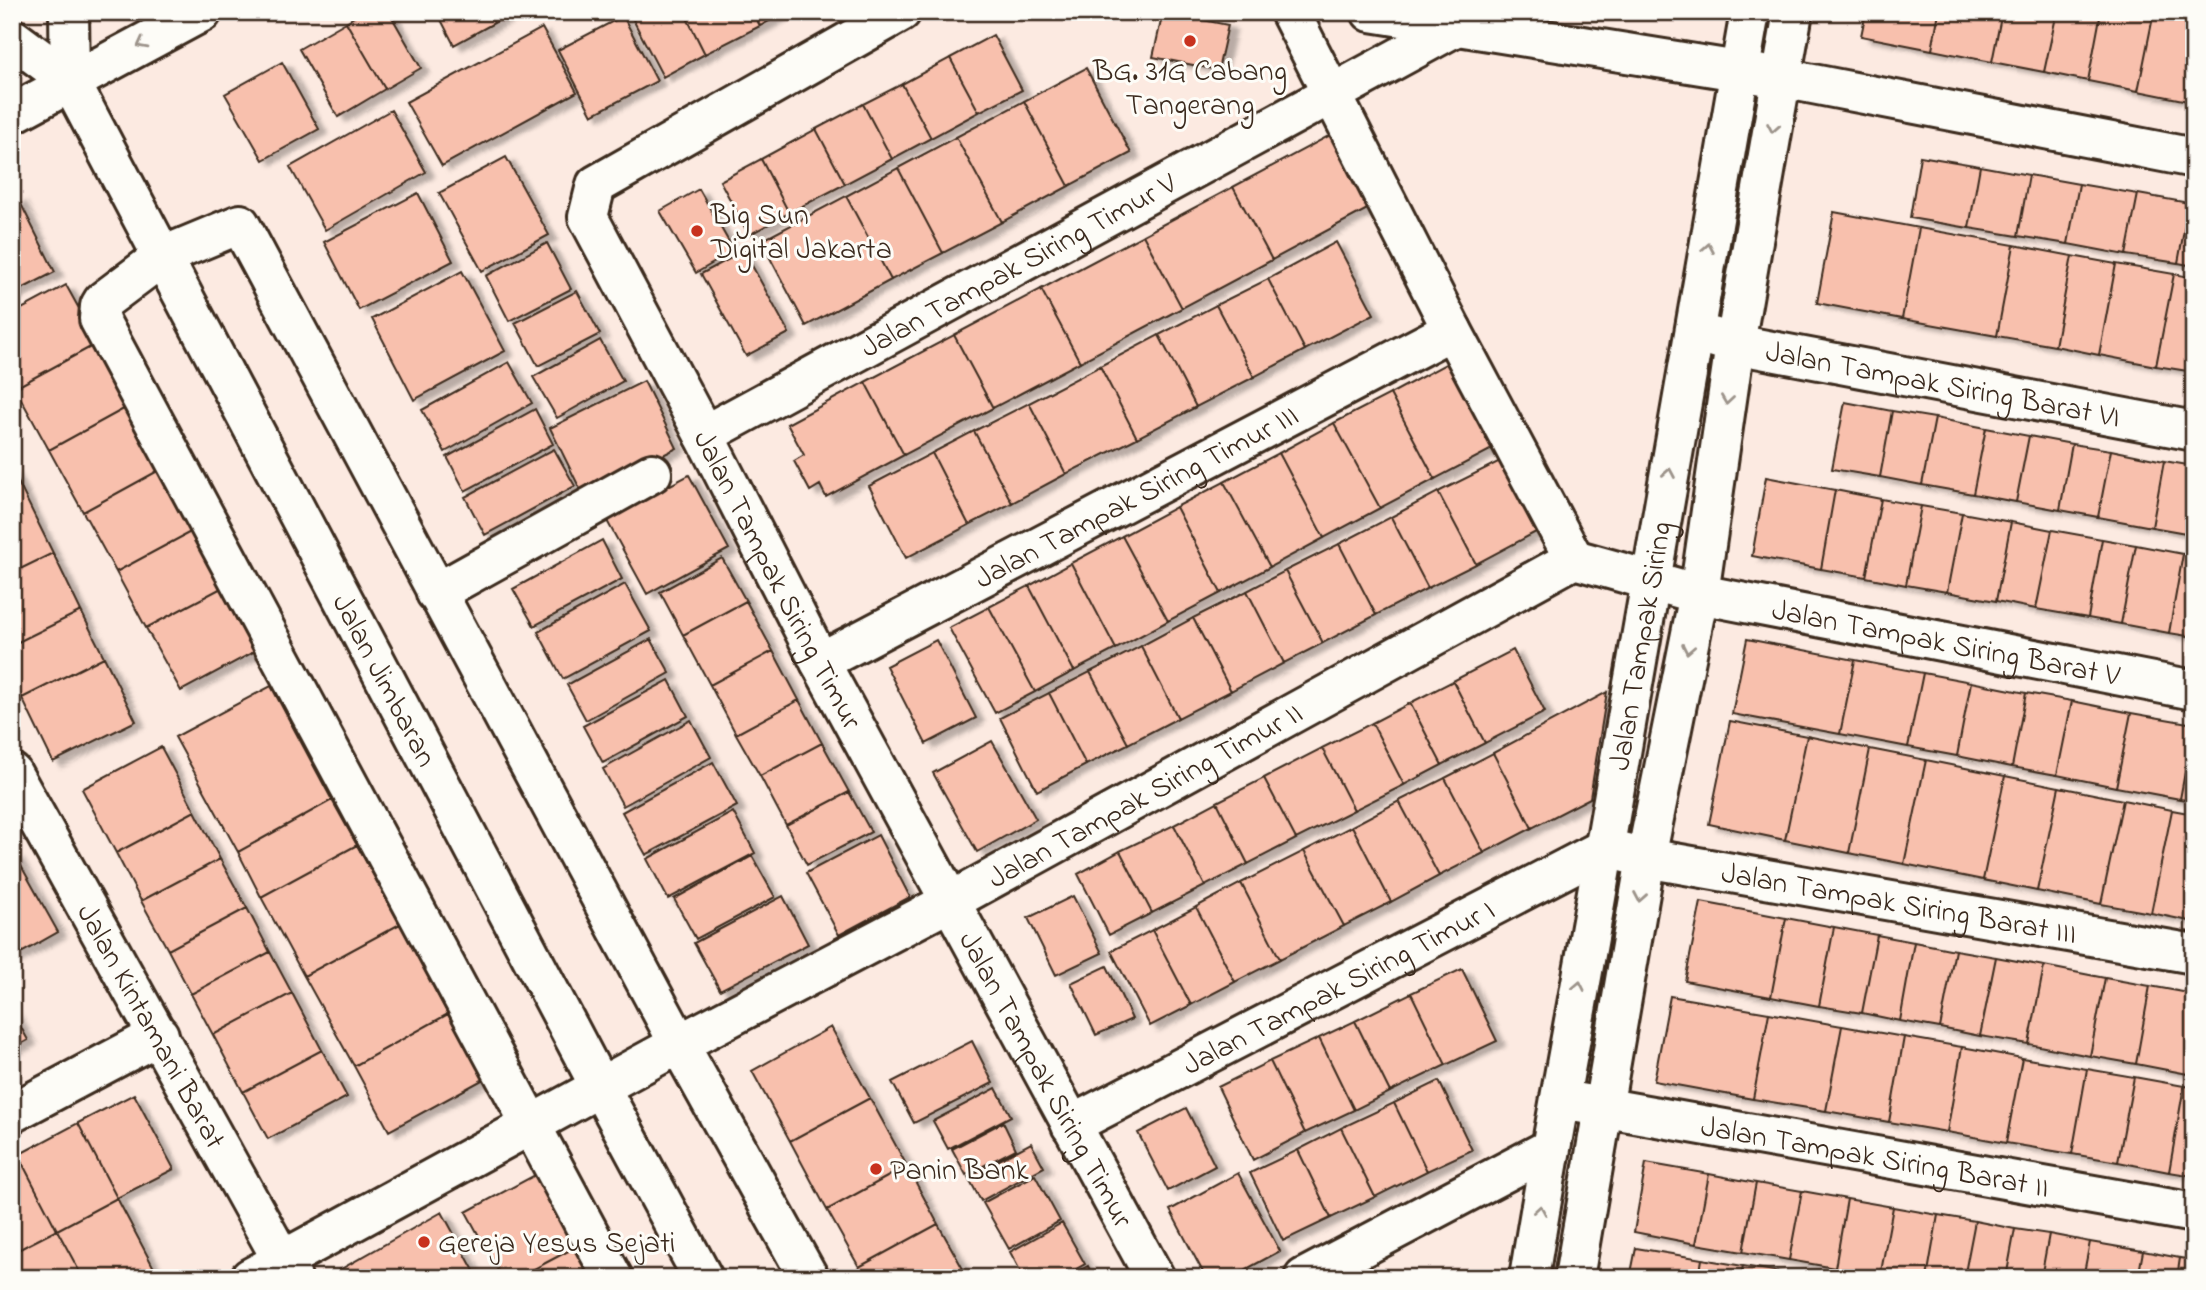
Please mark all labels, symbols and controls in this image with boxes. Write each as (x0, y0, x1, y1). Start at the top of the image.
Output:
marker: BG. 31G Cabang Tangerang (1182, 33, 1198, 49)
one-way arrow (136, 36, 149, 49)
place label: BG. 31G Cabang Tangerang (1092, 51, 1287, 129)
one-way arrow (1766, 122, 1781, 134)
street label: Jalan Tampak Siring Timur V (853, 163, 1186, 371)
place label: Big Sun Digital Jakarta (710, 195, 892, 273)
marker: Big Sun Digital Jakarta (689, 223, 705, 239)
one-way arrow (1700, 243, 1715, 254)
street label: Jalan Tampak Siring Barat VI (1762, 331, 2124, 442)
street label: Jalan Tampak Siring Timur III (968, 395, 1307, 602)
one-way arrow (1720, 395, 1735, 406)
street label: Jalan Tampak Siring Timur (680, 423, 872, 739)
one-way arrow (1661, 467, 1676, 478)
street label: Jalan Tampak Siring (1599, 518, 1685, 774)
street label: Jalan Jimbaran (319, 587, 447, 776)
street label: Jalan Tampak Siring Barat V (1768, 590, 2124, 700)
one-way arrow (1681, 643, 1696, 655)
street label: Jalan Tampak Siring Timur II (981, 693, 1312, 902)
street label: Jalan Tampak Siring Barat III (1718, 853, 2080, 958)
street label: Jalan Tampak Siring Timur I (1176, 890, 1503, 1088)
one-way arrow (1633, 891, 1648, 903)
street label: Jalan Kintamani Barat (64, 896, 235, 1158)
street label: Jalan Tampak Siring Timur (945, 924, 1143, 1237)
one-way arrow (1571, 980, 1586, 992)
street label: Jalan Tampak Siring Barat II (1697, 1106, 2052, 1212)
place label: Panin Bank (890, 1150, 1029, 1194)
marker: Panin Bank (868, 1161, 884, 1177)
one-way arrow (1532, 1204, 1547, 1216)
place label: Gereja Yesus Sejati (438, 1223, 675, 1267)
marker: Gereja Yesus Sejati (416, 1234, 432, 1250)

